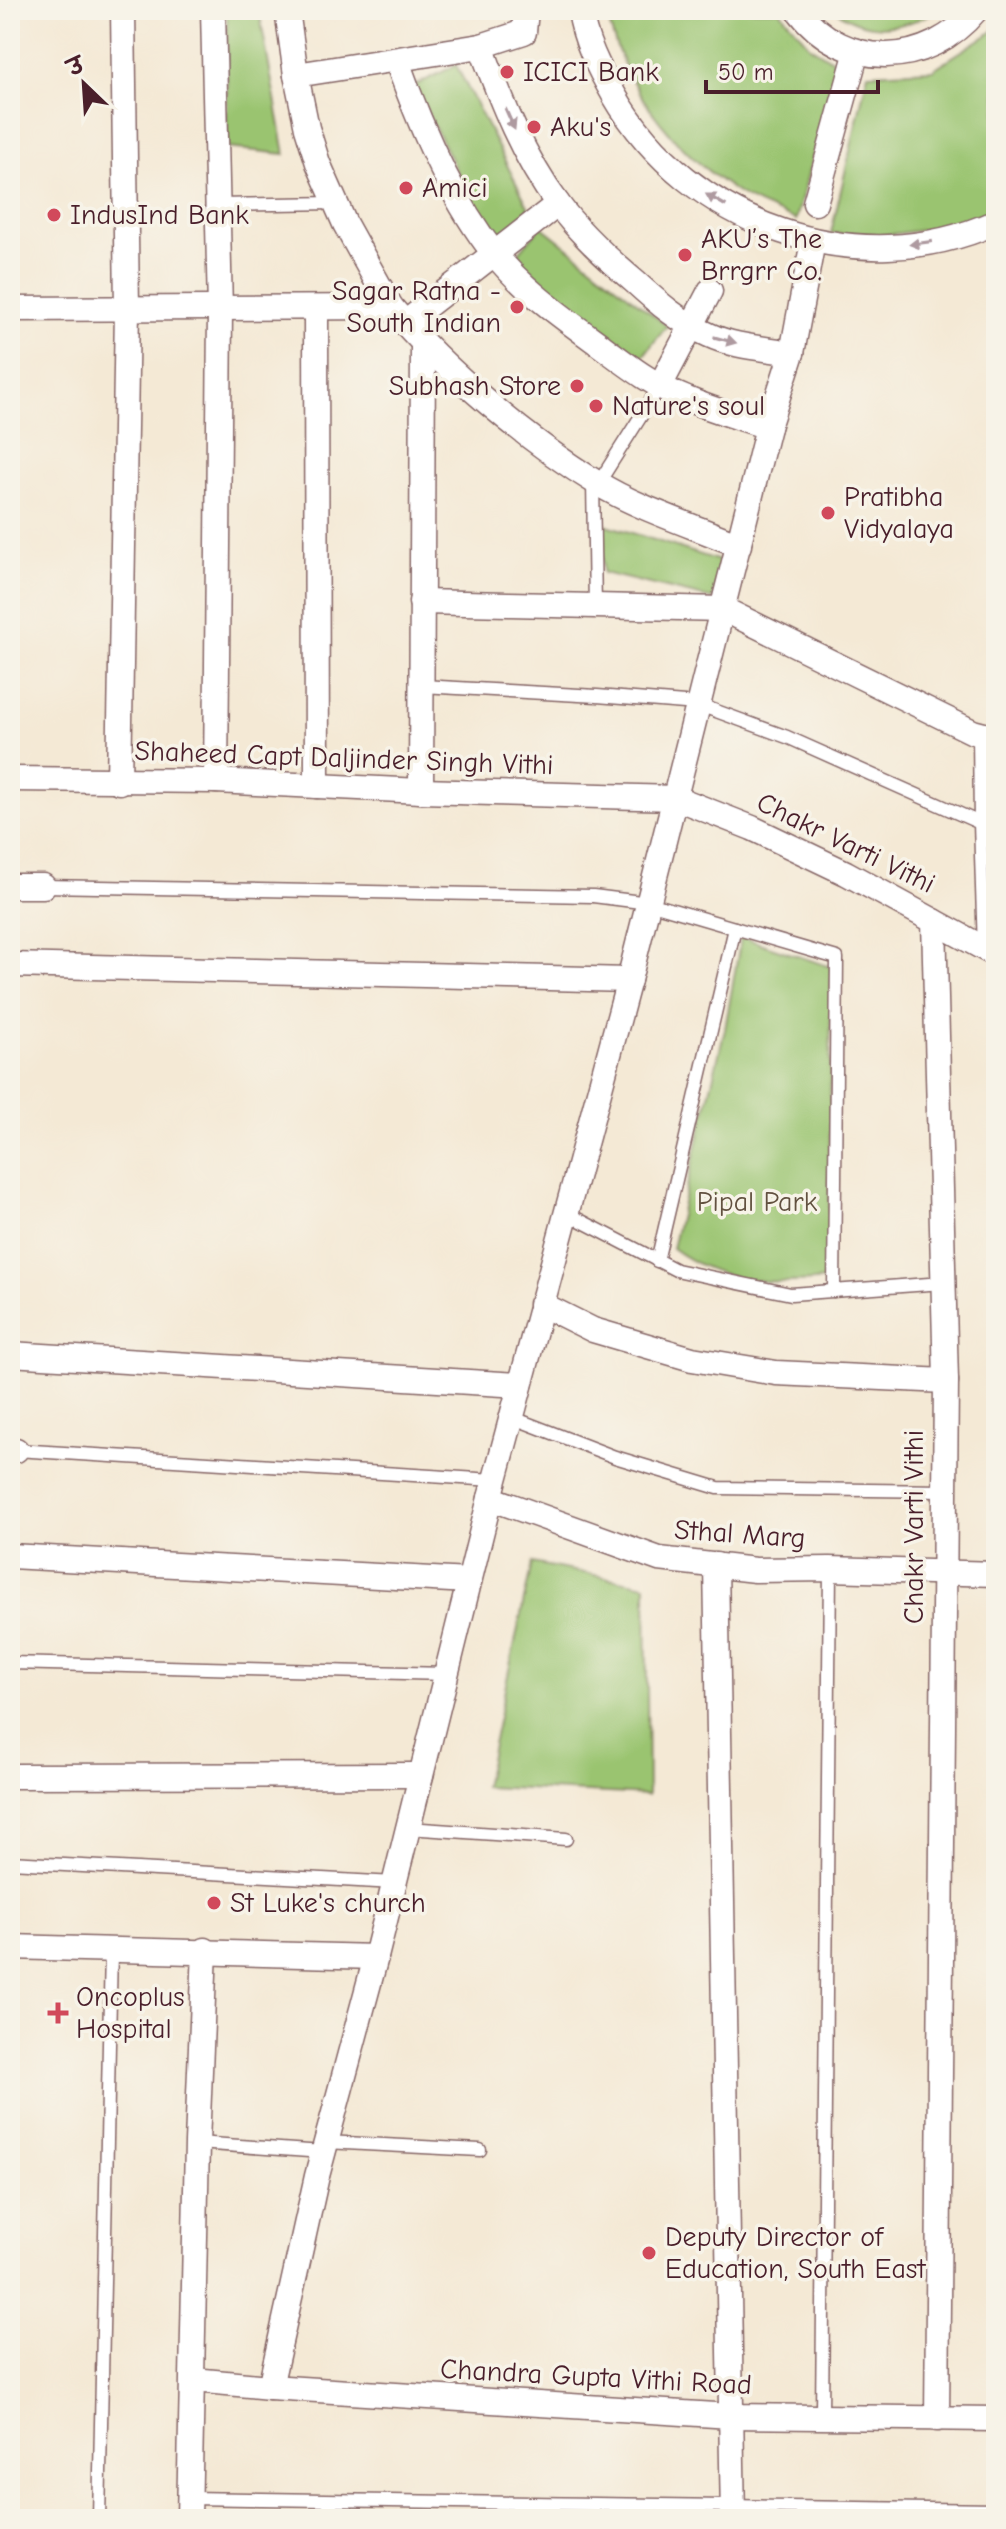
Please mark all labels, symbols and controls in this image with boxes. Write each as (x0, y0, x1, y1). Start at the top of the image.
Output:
north arrow (44, 44, 124, 124)
scale bar (706, 44, 878, 94)
text: उ (62, 51, 90, 83)
place label: ICICI Bank (523, 56, 659, 88)
text: 50 m (718, 58, 774, 86)
marker: ICICI Bank (498, 63, 516, 81)
one-way arrow (503, 107, 517, 130)
place label: Aku's (550, 111, 611, 143)
marker: Aku's (525, 118, 543, 136)
place label: Amici (422, 172, 488, 204)
marker: Amici (397, 179, 415, 197)
one-way arrow (705, 193, 727, 207)
place label: IndusInd Bank (70, 199, 249, 231)
marker: IndusInd Bank (45, 206, 63, 224)
place label: AKU’s The Brrgrr Co. (701, 223, 822, 287)
one-way arrow (909, 237, 934, 250)
marker: AKU’s The Brrgrr Co. (676, 246, 694, 264)
place label: Sagar Ratna - South Indian (332, 275, 501, 339)
marker: Sagar Ratna - South Indian (508, 298, 526, 316)
one-way arrow (712, 335, 737, 347)
place label: Subhash Store (389, 370, 561, 402)
marker: Subhash Store (568, 377, 586, 395)
place label: Nature's soul (612, 390, 765, 422)
marker: Nature's soul (587, 397, 605, 415)
place label: Pratibha Vidyalaya (844, 481, 954, 545)
marker: Pratibha Vidyalaya (819, 504, 837, 522)
street label: Shaheed Capt Daljinder Singh Vithi (134, 735, 554, 781)
street label: Chakr Varti Vithi (752, 786, 940, 900)
park label: Pipal Park (697, 1186, 818, 1218)
street label: Chakr Varti Vithi (898, 1430, 930, 1624)
street label: Sthal Marg (673, 1513, 807, 1555)
place label: St Luke's church (230, 1887, 426, 1919)
marker: St Luke's church (205, 1894, 223, 1912)
place label: Oncoplus Hospital (76, 1981, 185, 2045)
marker: Oncoplus Hospital (47, 2002, 69, 2024)
place label: Deputy Director of Education, South East (665, 2221, 927, 2285)
marker: Deputy Director of Education, South East (640, 2244, 658, 2262)
street label: Chandra Gupta Vithi Road (439, 2353, 753, 2401)

